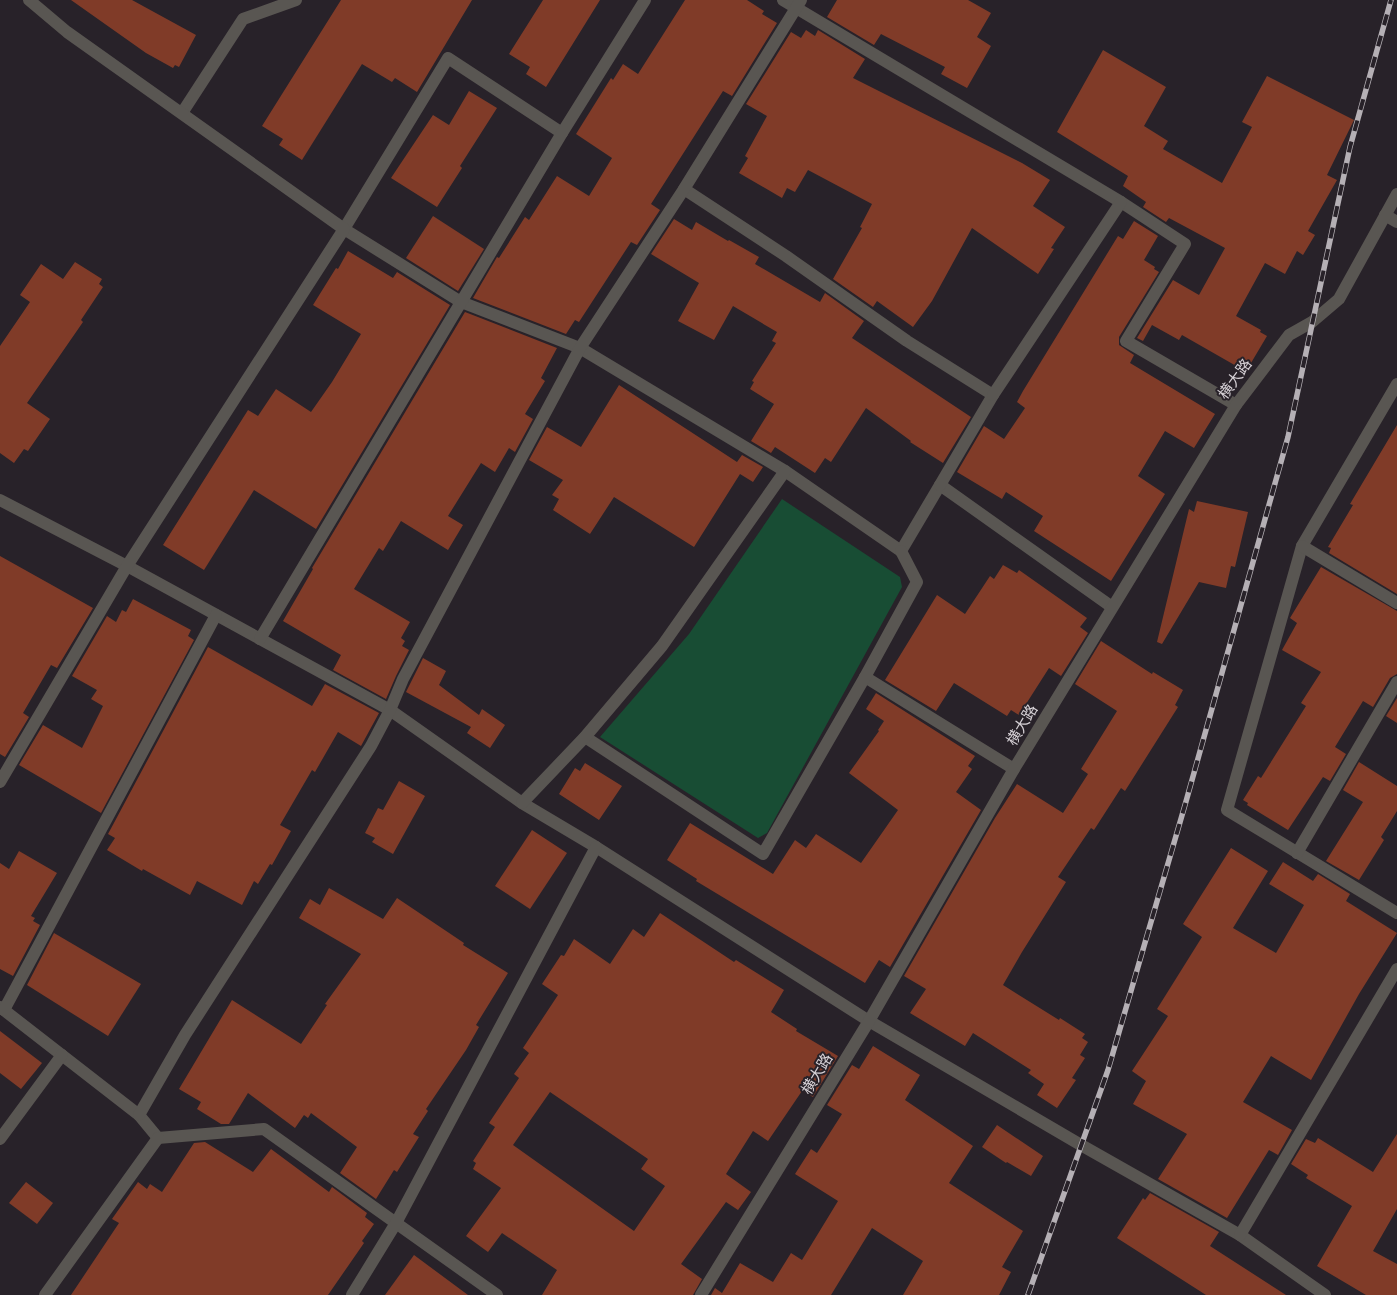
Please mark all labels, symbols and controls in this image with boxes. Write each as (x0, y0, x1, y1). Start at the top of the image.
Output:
street label: 横大路 (1214, 356, 1256, 402)
street label: 横大路 (1003, 701, 1041, 749)
street label: 横大路 (798, 1050, 836, 1098)

